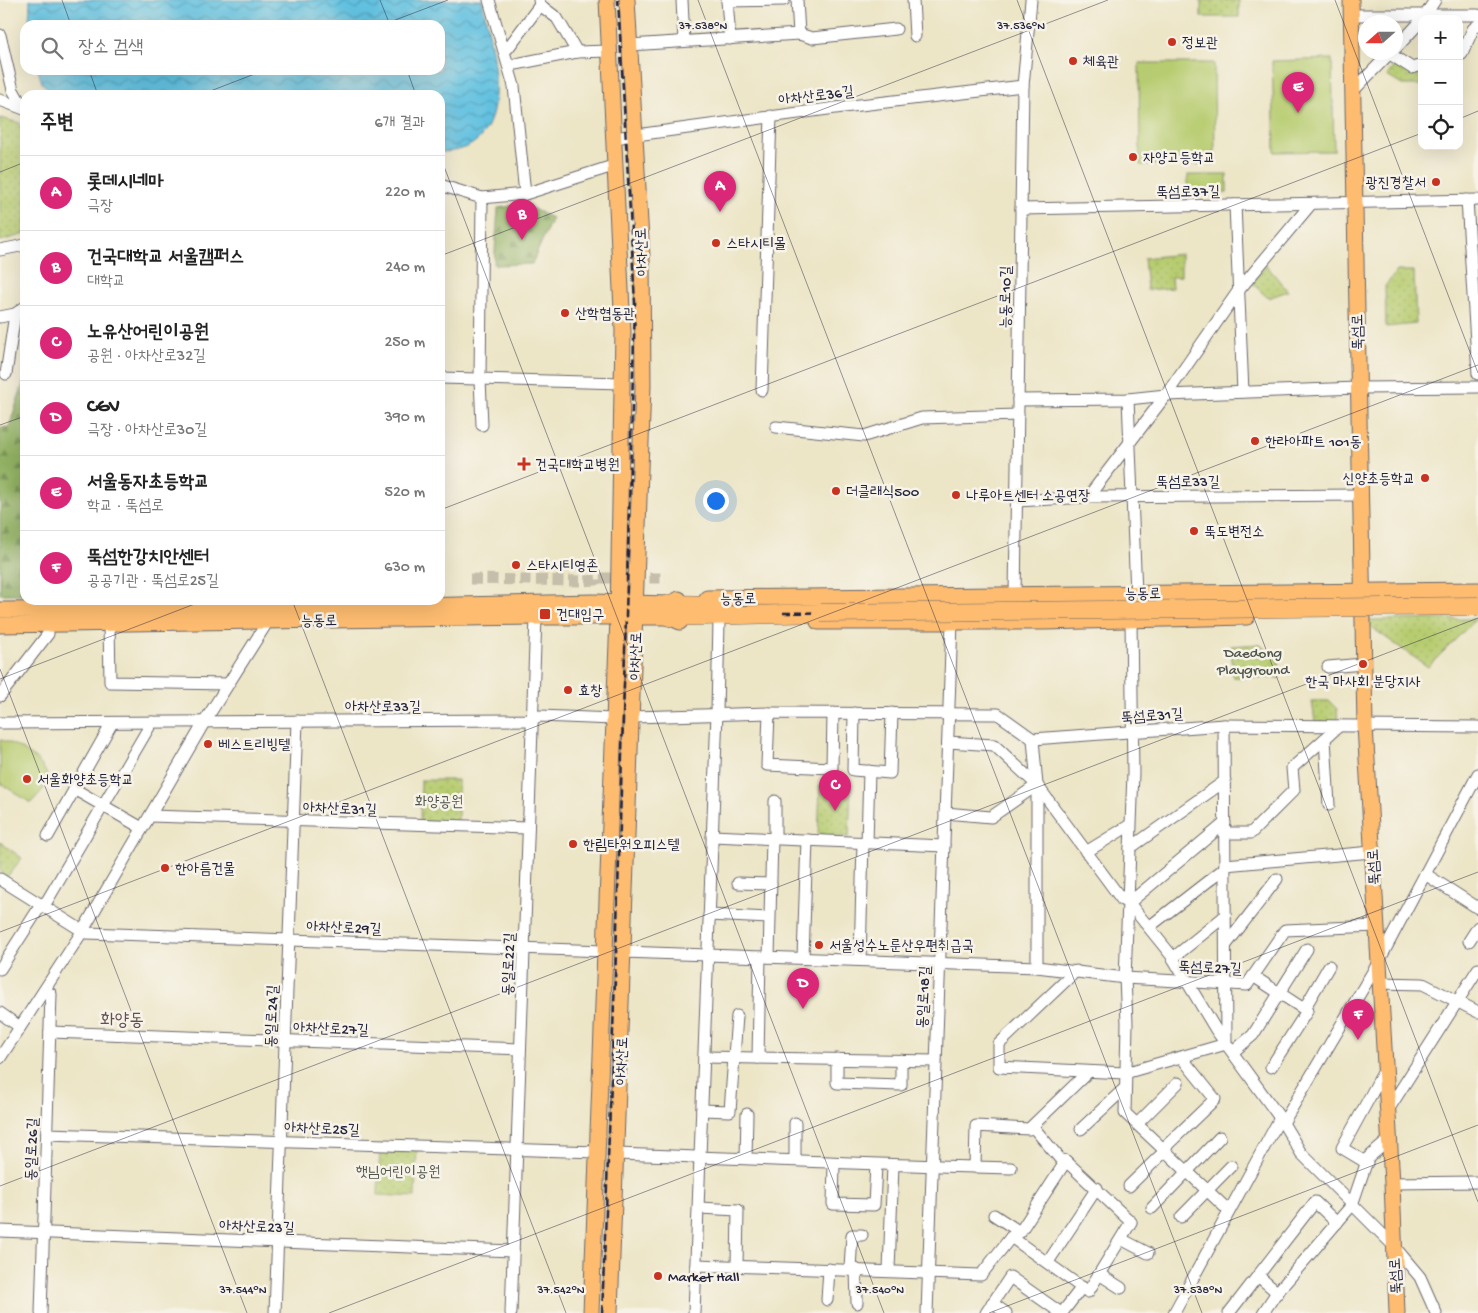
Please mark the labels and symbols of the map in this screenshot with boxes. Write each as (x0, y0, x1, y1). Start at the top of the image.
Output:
north arrow (1358, 15, 1403, 60)
text: 37.538°N (678, 20, 727, 34)
text: 37.536°N (996, 20, 1045, 34)
place label: 정보관 (1182, 35, 1218, 53)
marker: 정보관 (1166, 36, 1178, 48)
place label: 체육관 (1083, 54, 1119, 72)
marker: 체육관 (1067, 55, 1079, 67)
pin: E (1282, 72, 1314, 113)
street label: 아차산로36길 (778, 83, 855, 111)
place label: 자양고등학교 (1143, 150, 1215, 168)
marker: 자양고등학교 (1127, 151, 1139, 163)
pin: A (704, 171, 736, 212)
place label: 광진경찰서 (1366, 175, 1426, 193)
marker: 광진경찰서 (1430, 176, 1442, 188)
street label: 뚝섬로37길 (1156, 183, 1220, 203)
pin: B (506, 199, 538, 240)
street label: 아차산로 (633, 227, 653, 276)
place label: 스타시티몰 (726, 236, 786, 254)
marker: 스타시티몰 (710, 237, 722, 249)
street label: 능동로10길 (997, 265, 1017, 329)
place label: 산학협동관 (575, 306, 635, 324)
marker: 산학협동관 (559, 307, 571, 319)
street label: 뚝섬로 (1350, 314, 1368, 350)
place label: 한라아파트 101동 (1265, 434, 1362, 452)
marker: 한라아파트 101동 (1249, 435, 1261, 447)
marker: 건국대학교병원 (517, 457, 531, 471)
place label: 건국대학교병원 (535, 457, 620, 475)
place label: 신양초등학교 (1343, 471, 1415, 489)
marker: 신양초등학교 (1419, 472, 1431, 484)
street label: 뚝섬로33길 (1156, 474, 1220, 492)
place label: 더클래식500 (846, 484, 920, 502)
marker: 더클래식500 (830, 485, 842, 497)
your location (703, 488, 729, 514)
place label: 나루아트센터 소공연장 (966, 488, 1090, 506)
marker: 나루아트센터 소공연장 (950, 489, 962, 501)
place label: 뚝도변전소 (1204, 524, 1264, 542)
marker: 뚝도변전소 (1188, 525, 1200, 537)
place label: 스타시티영존 (526, 558, 598, 576)
marker: 스타시티영존 (510, 559, 522, 571)
street label: 능동로 (1125, 586, 1161, 604)
street label: 능동로 (720, 591, 756, 609)
marker: 건대입구 (538, 607, 552, 621)
place label: 건대입구 (556, 607, 604, 625)
street label: 능동로 (301, 613, 337, 631)
street label: 아차산로 (627, 632, 647, 681)
park label: Daedong Playground (1216, 645, 1290, 680)
marker: 한국 마사회 분당지사 (1357, 658, 1369, 670)
place label: 한국 마사회 분당지사 (1305, 674, 1421, 692)
place label: 효창 (578, 683, 602, 701)
marker: 효창 (562, 684, 574, 696)
street label: 아차산로33길 (345, 699, 421, 717)
street label: 뚝섬로31길 (1121, 706, 1184, 728)
place label: 베스트리빙텔 (218, 737, 290, 755)
marker: 베스트리빙텔 (202, 738, 214, 750)
pin: C (819, 770, 851, 811)
place label: 서울화양초등학교 (37, 772, 134, 790)
marker: 서울화양초등학교 (21, 773, 33, 785)
park label: 화양공원 (415, 794, 463, 812)
street label: 아차산로31길 (303, 800, 377, 820)
place label: 한림타워오피스텔 (583, 837, 680, 855)
marker: 한림타워오피스텔 (567, 838, 579, 850)
street label: 뚝섬로 (1365, 848, 1385, 885)
place label: 한아름건물 (175, 861, 235, 879)
marker: 한아름건물 (159, 862, 171, 874)
street label: 아차산로29길 (306, 919, 382, 939)
street label: 동일로22길 (500, 932, 520, 996)
place label: 서울성수노룬산우편취급국 (829, 938, 974, 956)
marker: 서울성수노룬산우편취급국 (813, 939, 825, 951)
street label: 뚝섬로27길 (1178, 959, 1242, 979)
street label: 동일로18길 (914, 965, 936, 1029)
pin: D (787, 968, 819, 1009)
street label: 동일로24길 (263, 984, 283, 1048)
pin: F (1342, 999, 1374, 1040)
district label: 화양동 (100, 1011, 144, 1032)
street label: 아차산로27길 (293, 1020, 369, 1040)
street label: 아차산로 (613, 1037, 633, 1086)
street label: 동일로26길 (23, 1117, 43, 1181)
street label: 아차산로25길 (284, 1120, 360, 1140)
park label: 햇님어린이공원 (356, 1164, 440, 1182)
street label: 아차산로23길 (219, 1218, 295, 1238)
street label: 뚝섬로 (1387, 1257, 1407, 1294)
place label: Market Hall (668, 1269, 740, 1287)
marker: Market Hall (652, 1270, 664, 1282)
text: 37.544°N (218, 1284, 267, 1298)
text: 37.542°N (536, 1284, 585, 1298)
text: 37.540°N (855, 1284, 904, 1298)
text: 37.538°N (1173, 1284, 1222, 1298)

